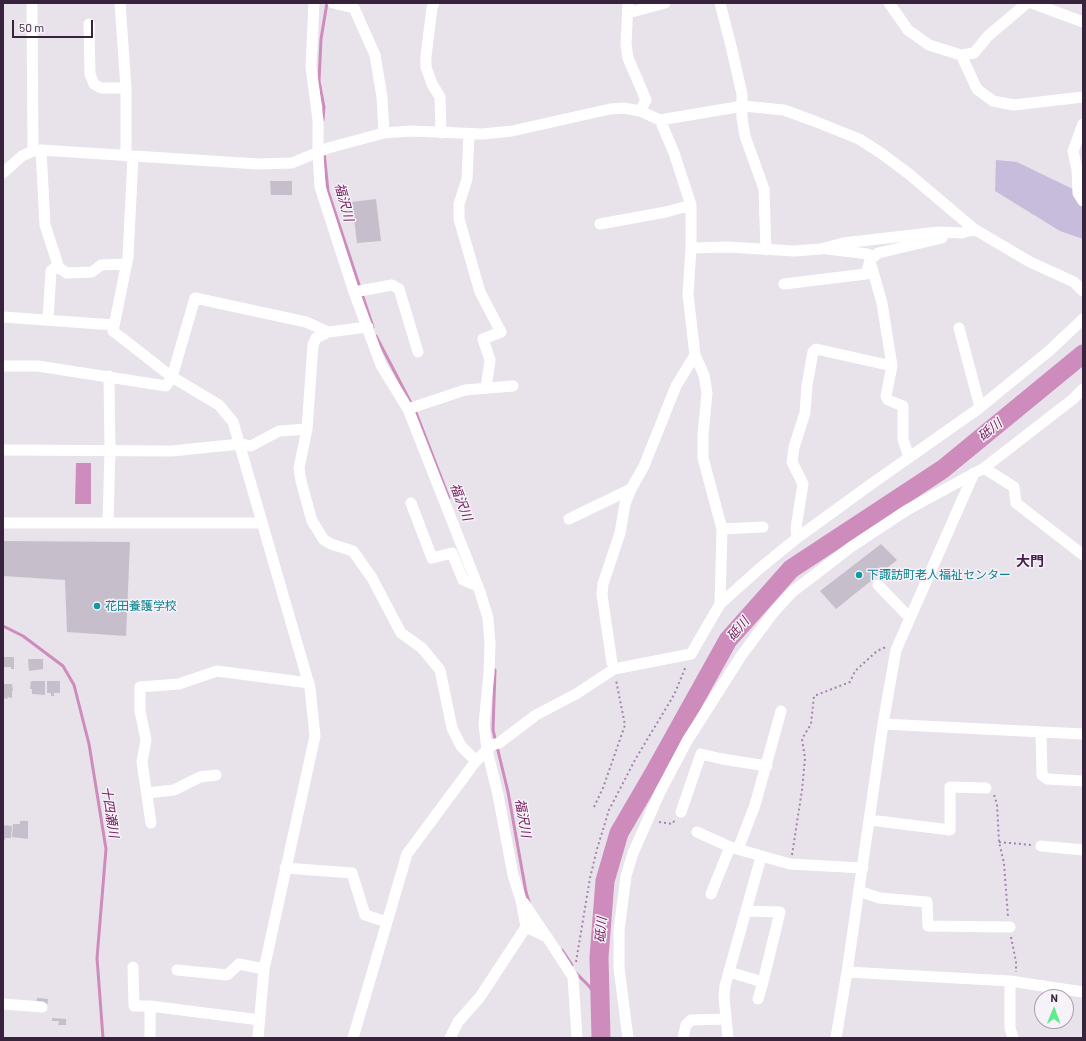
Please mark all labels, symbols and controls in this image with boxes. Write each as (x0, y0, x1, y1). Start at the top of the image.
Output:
scale bar (14, 12, 95, 38)
text: 50 m (19, 20, 44, 34)
water label: 福沢川 (331, 181, 357, 223)
water label: 砥川 (975, 416, 1005, 444)
water label: 福沢川 (447, 481, 475, 523)
district label: 大門 (1016, 553, 1044, 569)
place label: 下諏訪町老人福祉センター (867, 568, 1011, 582)
marker: 下諏訪町老人福祉センター (854, 570, 864, 580)
place label: 花田養護学校 (105, 599, 177, 613)
marker: 花田養護学校 (92, 601, 102, 611)
water label: 砥川 (724, 614, 752, 644)
water label: 十四瀬川 (98, 785, 122, 839)
water label: 福沢川 (512, 797, 534, 839)
water label: 砥川 (592, 916, 610, 944)
north arrow (1034, 989, 1074, 1029)
text: N (1050, 991, 1058, 1004)

